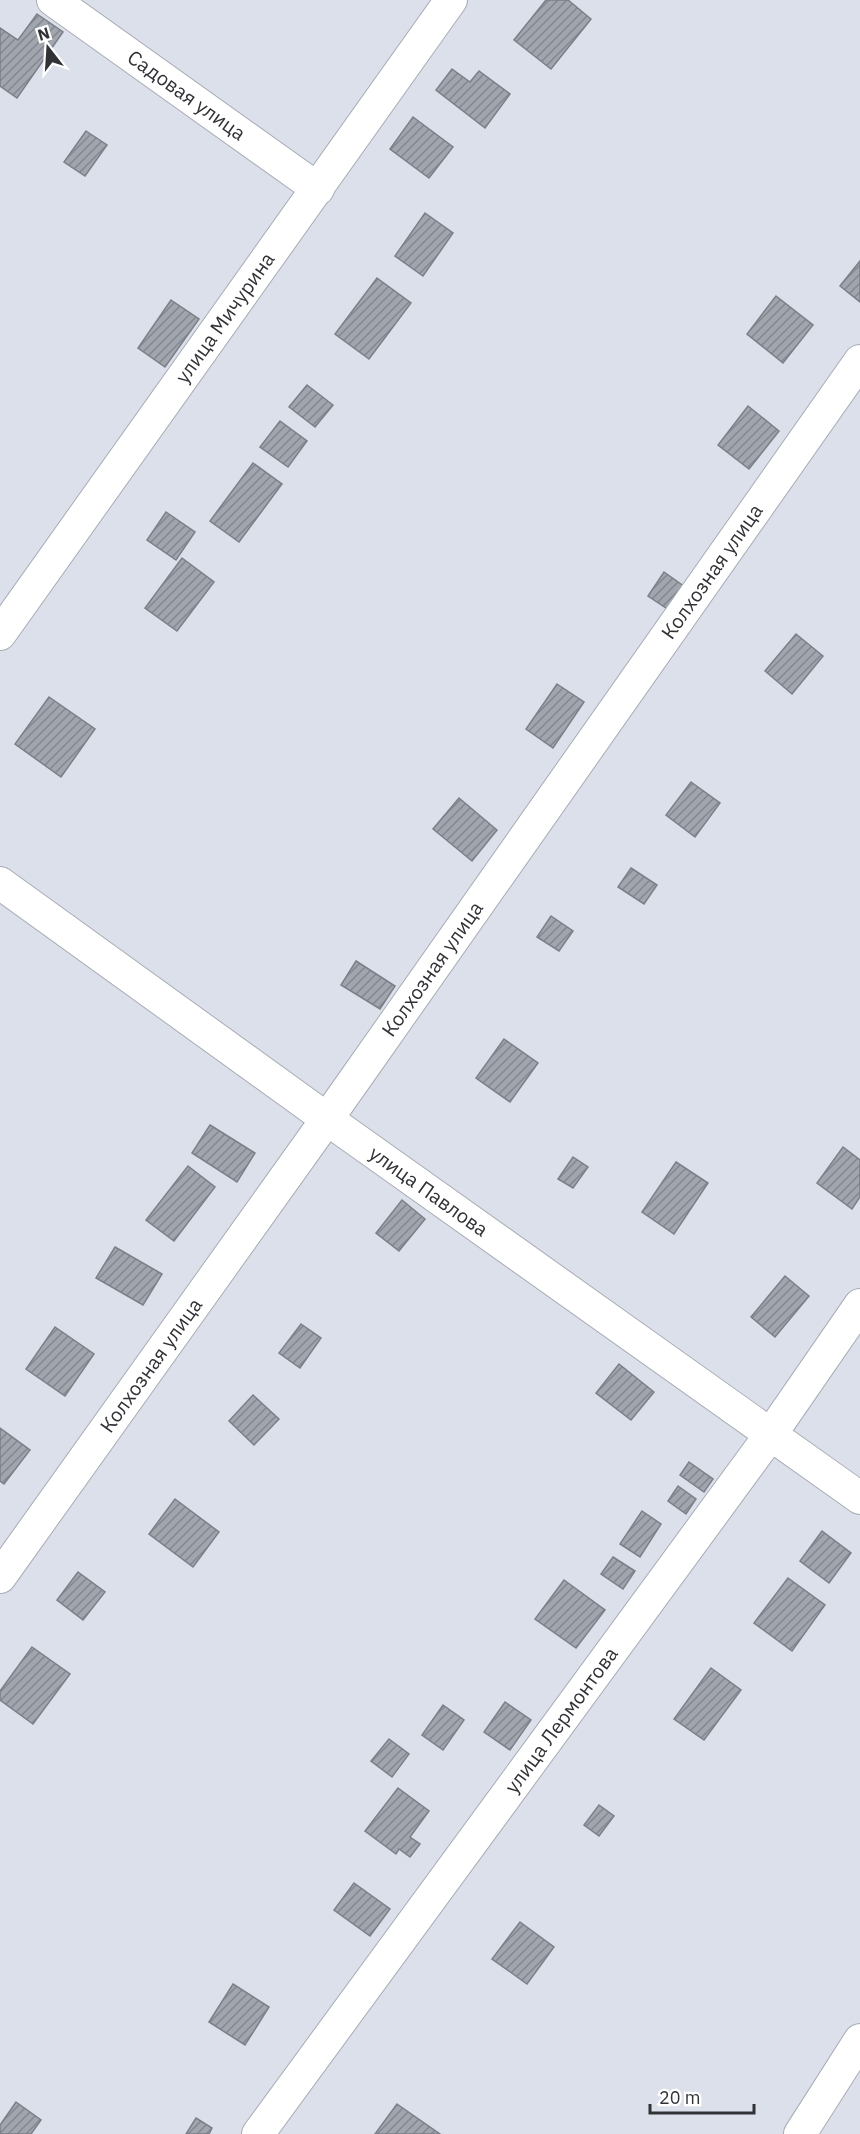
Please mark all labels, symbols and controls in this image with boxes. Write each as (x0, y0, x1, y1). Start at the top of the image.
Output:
north arrow (18, 18, 78, 78)
text: N (35, 22, 52, 45)
street label: Садовая улица (122, 43, 252, 146)
street label: улица Мичурина (169, 246, 281, 388)
street label: Колхозная улица (655, 498, 769, 644)
street label: Колхозная улица (375, 896, 489, 1042)
street label: улица Павлова (364, 1139, 494, 1243)
street label: Колхозная улица (93, 1292, 208, 1438)
street label: улица Лермонтова (498, 1641, 624, 1799)
scale bar (650, 2077, 754, 2115)
text: 20 m (659, 2086, 701, 2109)

